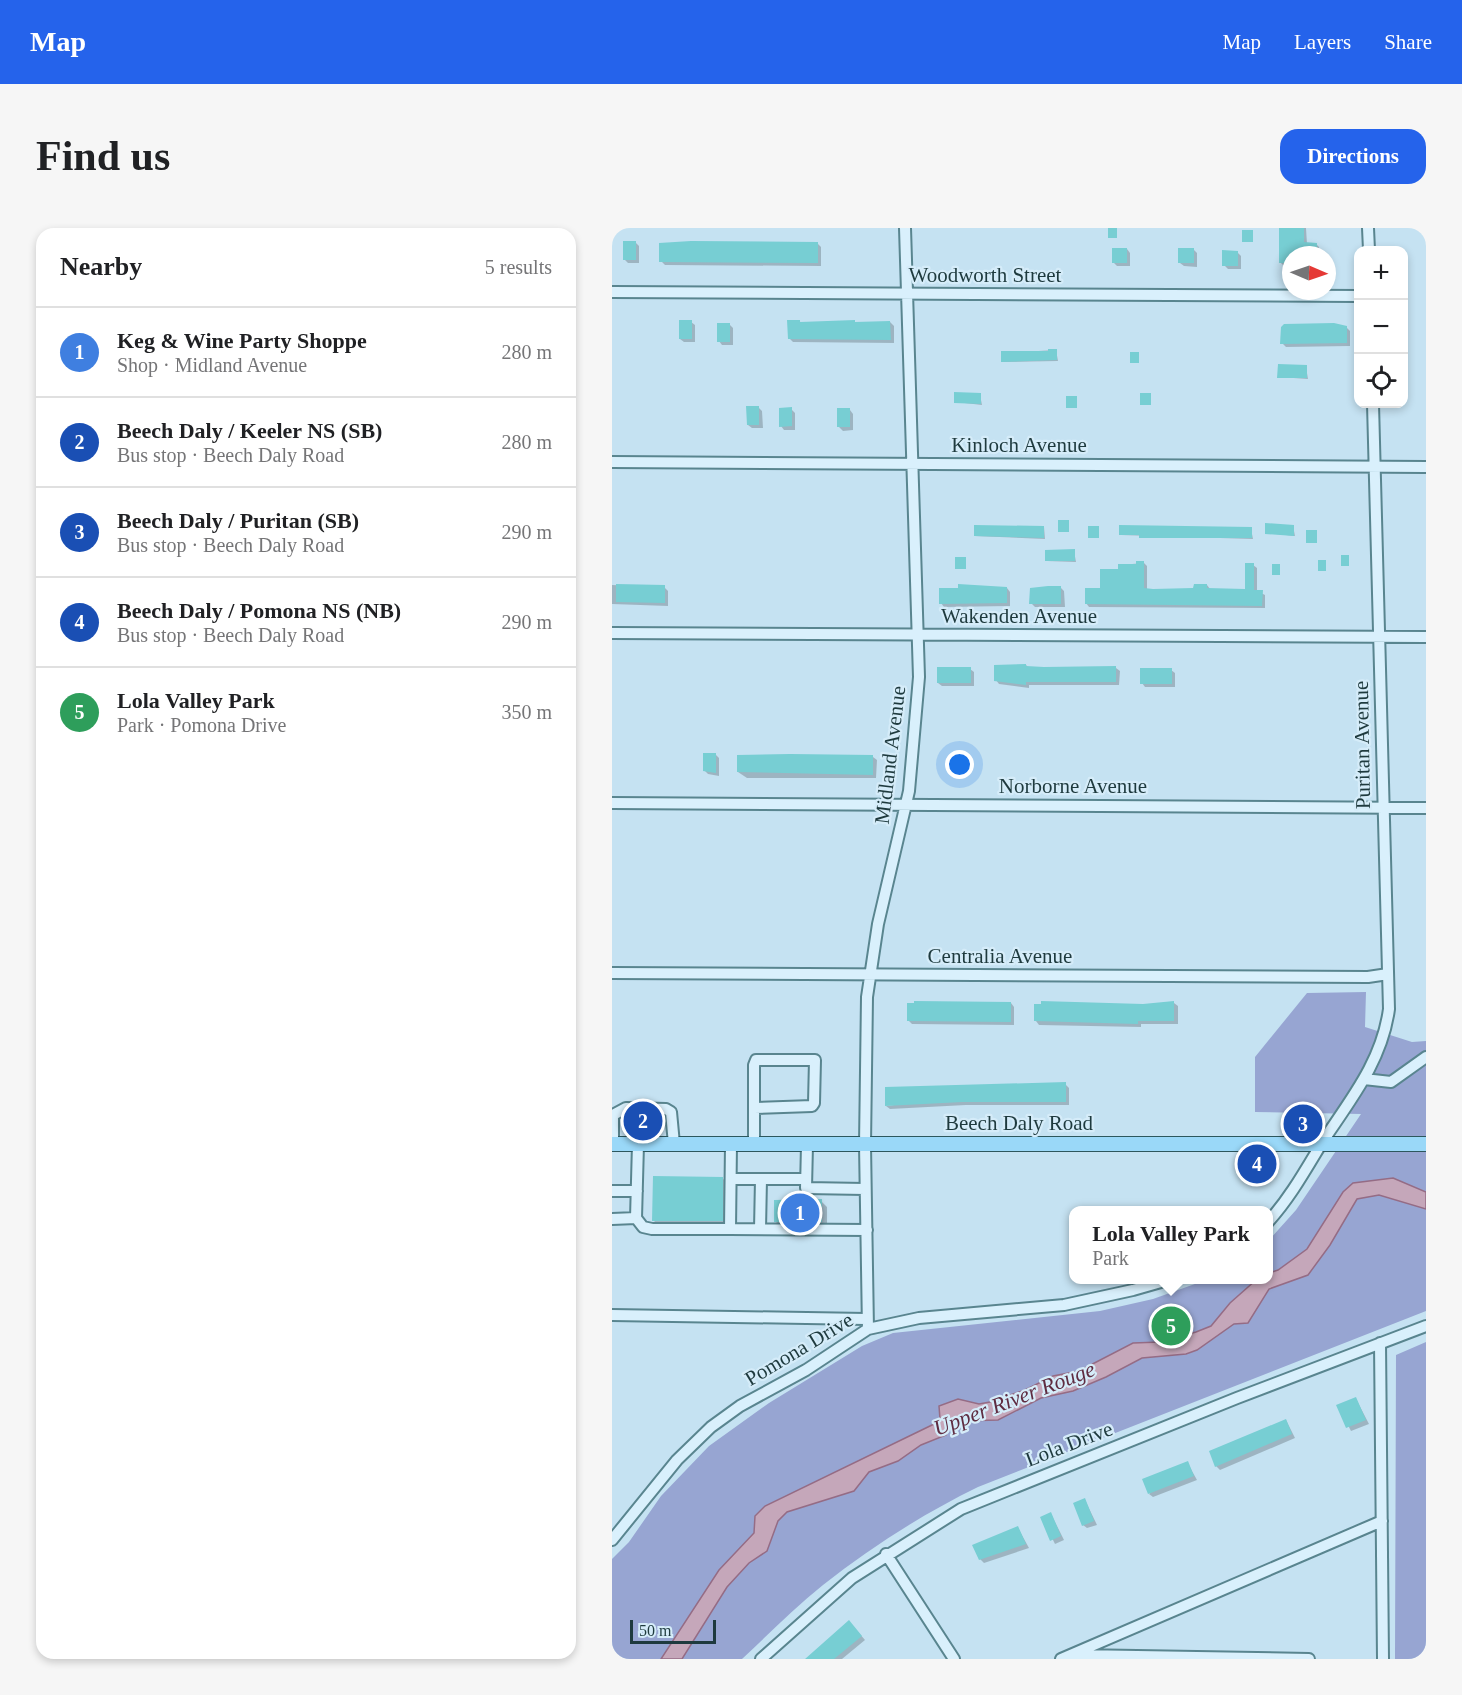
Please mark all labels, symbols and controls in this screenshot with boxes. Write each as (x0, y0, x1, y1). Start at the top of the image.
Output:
text: Map (30, 26, 86, 57)
text: Map (1223, 30, 1261, 54)
text: Layers (1294, 30, 1351, 54)
text: Share (1384, 30, 1432, 54)
button: Directions (1280, 129, 1426, 184)
text: Find us (36, 133, 170, 179)
north arrow (1282, 246, 1336, 300)
map controls (1354, 246, 1408, 408)
button: + (1354, 246, 1408, 300)
text: Nearby (60, 252, 142, 281)
text: 5 results (485, 256, 552, 278)
street label: Woodworth Street (909, 263, 1062, 287)
button: − (1354, 300, 1408, 354)
text: Keg & Wine Party Shoppe (117, 328, 367, 353)
text: 1 (75, 341, 85, 363)
text: 280 m (501, 341, 552, 363)
text: Shop · Midland Avenue (117, 354, 307, 376)
button: locate (1354, 354, 1408, 408)
text: Beech Daly / Keeler NS (SB) (117, 418, 382, 443)
text: 2 (75, 431, 85, 453)
text: 280 m (501, 431, 552, 453)
street label: Kinloch Avenue (951, 433, 1087, 457)
text: Bus stop · Beech Daly Road (117, 444, 344, 466)
text: Beech Daly / Puritan (SB) (117, 508, 359, 533)
text: 3 (75, 521, 85, 543)
text: 290 m (501, 521, 552, 543)
text: Bus stop · Beech Daly Road (117, 534, 344, 556)
text: Beech Daly / Pomona NS (NB) (117, 598, 401, 623)
street label: Wakenden Avenue (941, 604, 1097, 628)
text: 4 (75, 611, 85, 633)
text: 290 m (501, 611, 552, 633)
text: Bus stop · Beech Daly Road (117, 624, 344, 646)
street label: Puritan Avenue (1349, 681, 1375, 809)
street label: Midland Avenue (870, 685, 910, 825)
text: Lola Valley Park (117, 688, 275, 713)
text: 5 (75, 701, 85, 723)
text: 350 m (501, 701, 552, 723)
text: Park · Pomona Drive (117, 714, 286, 736)
your location (945, 750, 974, 779)
street label: Norborne Avenue (999, 774, 1147, 798)
street label: Centralia Avenue (928, 944, 1072, 968)
pin: 2 (624, 1098, 663, 1144)
pin: 3 (1284, 1102, 1322, 1146)
street label: Beech Daly Road (945, 1111, 1094, 1135)
pin: 4 (1238, 1142, 1276, 1186)
pin: 1 (780, 1190, 819, 1236)
popup (1069, 1206, 1273, 1284)
text: Lola Valley Park (1092, 1221, 1250, 1246)
text: Park (1092, 1247, 1129, 1269)
pin: 5 (1152, 1304, 1190, 1348)
street label: Pomona Drive (741, 1307, 857, 1391)
water label: Upper River Rouge (930, 1356, 1099, 1441)
street label: Lola Drive (1022, 1416, 1116, 1472)
scale bar (630, 1617, 716, 1644)
text: 50 m (639, 1622, 671, 1639)

